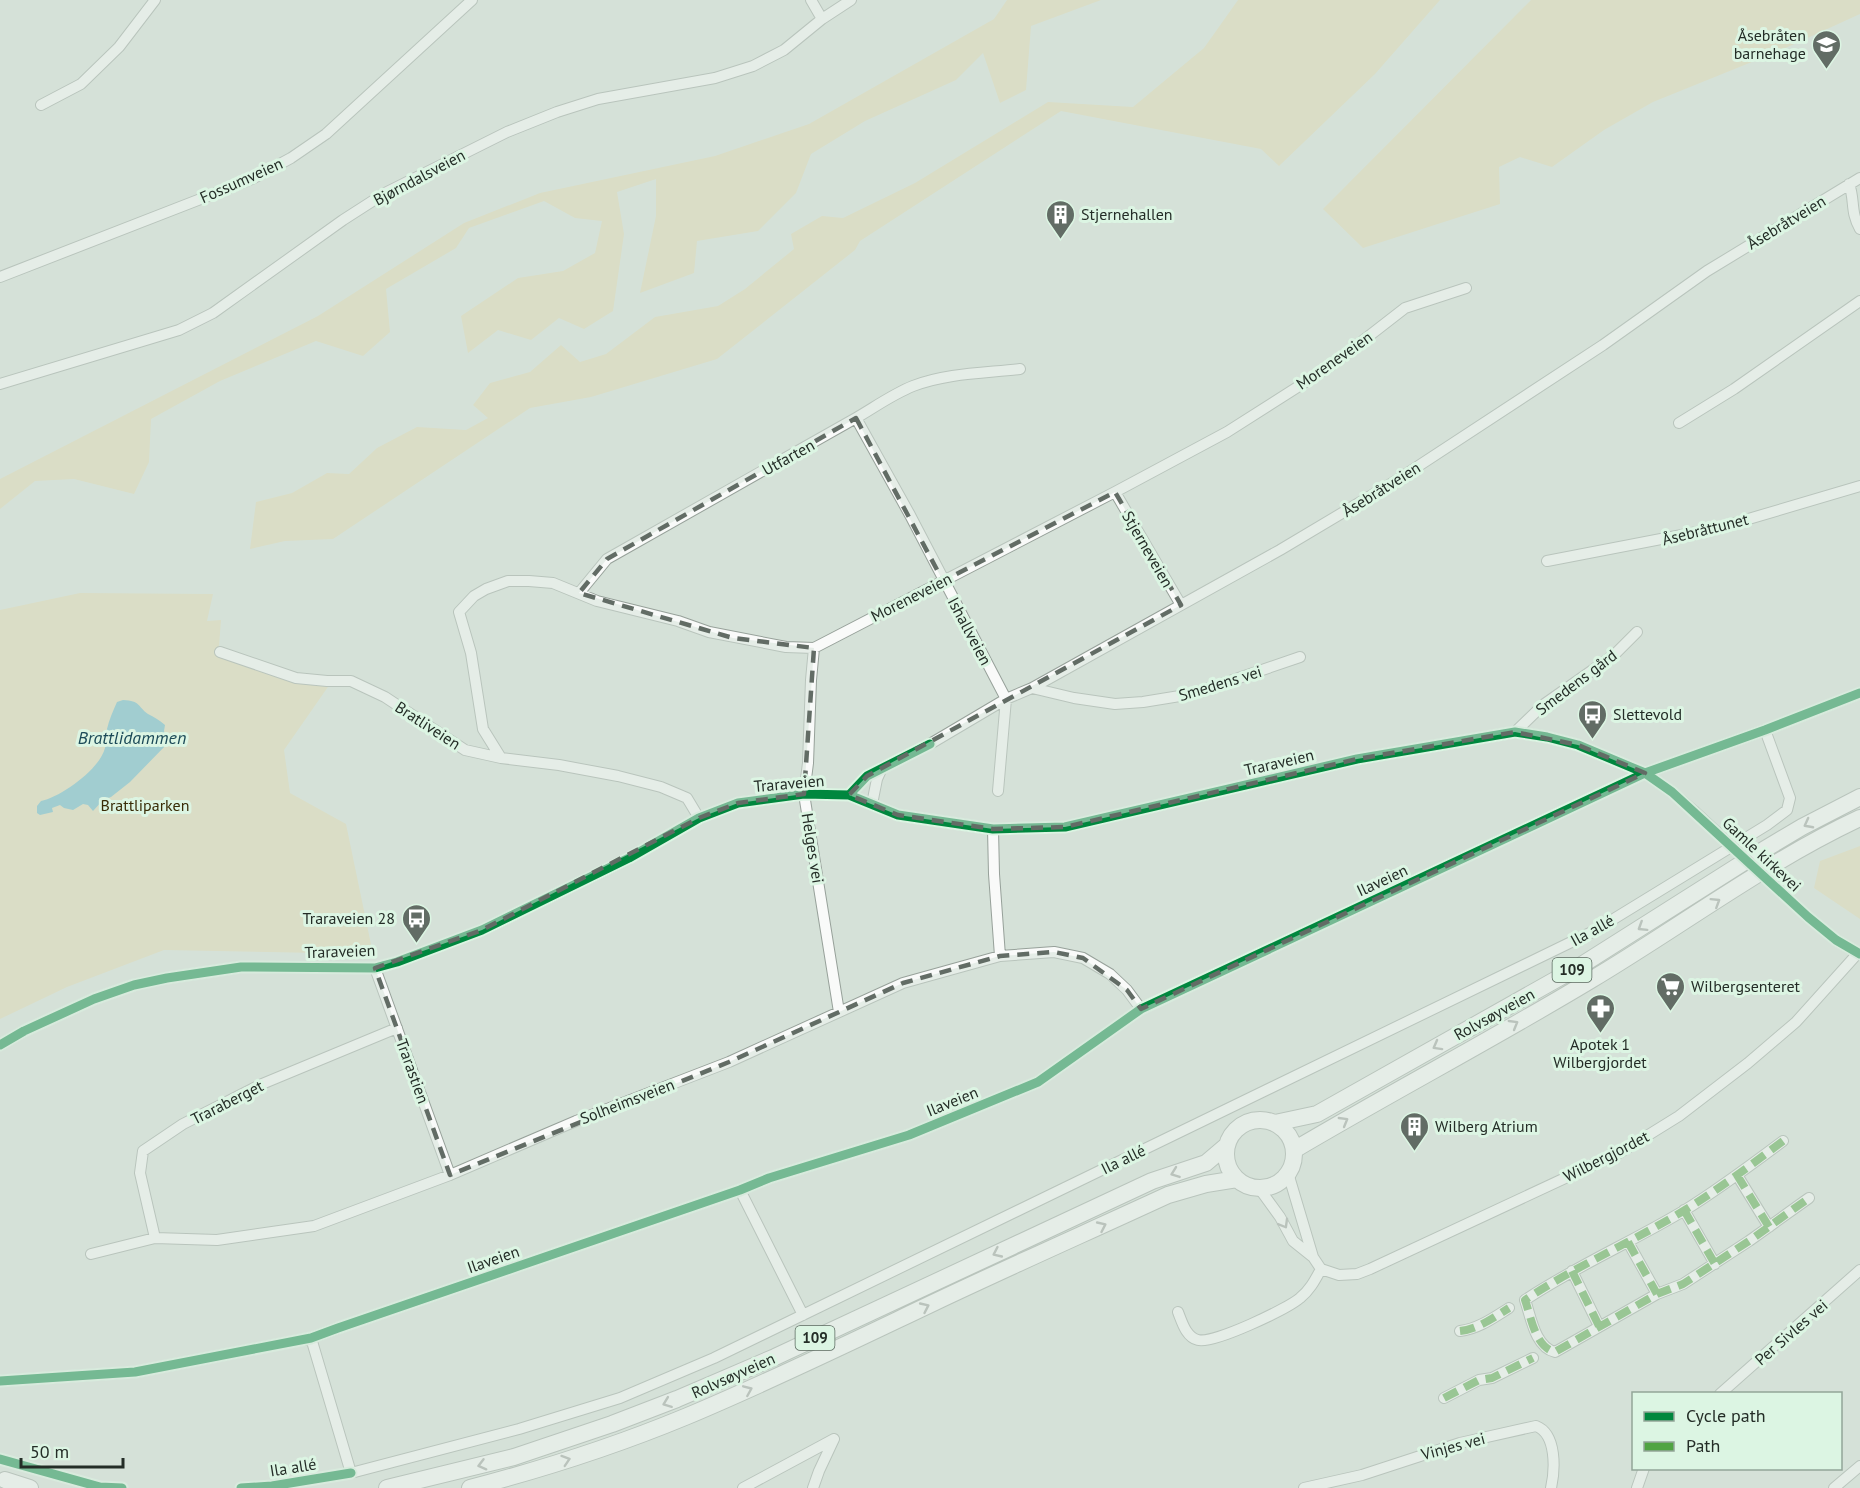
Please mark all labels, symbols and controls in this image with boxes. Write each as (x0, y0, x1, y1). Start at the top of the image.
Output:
place label: Åsebråten barnehage (1734, 25, 1806, 63)
school or university icon: Åsebråten barnehage (1811, 28, 1843, 70)
street label: Bjørndalsveien (370, 144, 468, 210)
street label: Fossumveien (196, 153, 286, 207)
street label: Åsebråtveien (1743, 191, 1829, 253)
building icon: Stjernehallen (1044, 198, 1076, 240)
place label: Stjernehallen (1081, 204, 1173, 224)
street label: Moreneveien (1292, 327, 1376, 393)
street label: Utfarten (758, 434, 818, 480)
street label: Åsebråtveien (1338, 457, 1424, 521)
street label: Stjerneveien (1118, 507, 1178, 591)
street label: Åsebråttunet (1660, 509, 1751, 549)
street label: Moreneveien (867, 568, 955, 626)
street label: Ishallveien (944, 594, 996, 668)
street label: Smedens gård (1531, 645, 1621, 719)
street label: Smedens vei (1176, 661, 1264, 705)
street label: Bratliveien (392, 696, 464, 754)
bus stop icon: Slettevold (1576, 698, 1608, 740)
place label: Slettevold (1613, 704, 1682, 724)
water label: Brattlidammen (78, 726, 186, 749)
street label: Traraveien (1242, 744, 1316, 780)
street label: Traraveien (753, 770, 825, 796)
park label: Brattliparken (101, 795, 189, 815)
street label: Helges vei (798, 811, 828, 885)
street label: Gamle kirkevei (1718, 812, 1806, 896)
one-way arrow (1804, 817, 1814, 828)
street label: Ilaveien (1353, 860, 1411, 900)
one-way arrow (1710, 898, 1721, 909)
bus stop icon: Traraveien 28 (400, 902, 432, 944)
place label: Traraveien 28 (303, 908, 395, 928)
street label: Ila allé (1567, 910, 1617, 950)
one-way arrow (1638, 919, 1648, 931)
street label: Traraveien (304, 940, 376, 962)
road number: 109 (1552, 958, 1592, 982)
supermarket icon: Wilbergsenteret (1654, 970, 1686, 1012)
place label: Wilbergsenteret (1691, 976, 1801, 996)
street label: Rolvsøyveien (1450, 984, 1538, 1044)
pharmacy icon: Apotek 1 Wilbergjordet (1584, 992, 1616, 1034)
one-way arrow (1508, 1020, 1518, 1031)
place label: Apotek 1 Wilbergjordet (1553, 1034, 1647, 1072)
street label: Trarastien (392, 1036, 434, 1106)
one-way arrow (1433, 1039, 1444, 1050)
street label: Solheimsveien (577, 1074, 677, 1128)
street label: Traraberget (188, 1075, 267, 1129)
street label: Ilaveien (923, 1082, 981, 1120)
building icon: Wilberg Atrium (1398, 1110, 1430, 1152)
one-way arrow (1338, 1116, 1348, 1128)
place label: Wilberg Atrium (1435, 1116, 1538, 1136)
street label: Wilbergjordet (1560, 1126, 1653, 1186)
street label: Ila allé (1098, 1140, 1148, 1178)
one-way arrow (1170, 1165, 1181, 1178)
one-way arrow (1277, 1218, 1288, 1229)
one-way arrow (1095, 1221, 1106, 1233)
street label: Ilaveien (464, 1241, 522, 1277)
one-way arrow (993, 1245, 1004, 1257)
street label: Per Sivles vei (1750, 1295, 1832, 1369)
one-way arrow (918, 1303, 929, 1315)
road number: 109 (796, 1326, 834, 1350)
street label: Rolvsøyveien (688, 1348, 778, 1402)
one-way arrow (742, 1385, 753, 1397)
legend (1632, 1392, 1842, 1470)
one-way arrow (662, 1396, 673, 1408)
text: Cycle path (1686, 1404, 1766, 1427)
street label: Vinjes vei (1418, 1428, 1487, 1464)
scale bar (21, 1431, 123, 1469)
text: Path (1686, 1434, 1720, 1457)
text: 50 m (30, 1440, 69, 1463)
street label: Ila allé (268, 1453, 318, 1481)
one-way arrow (560, 1455, 571, 1467)
one-way arrow (477, 1457, 487, 1470)

